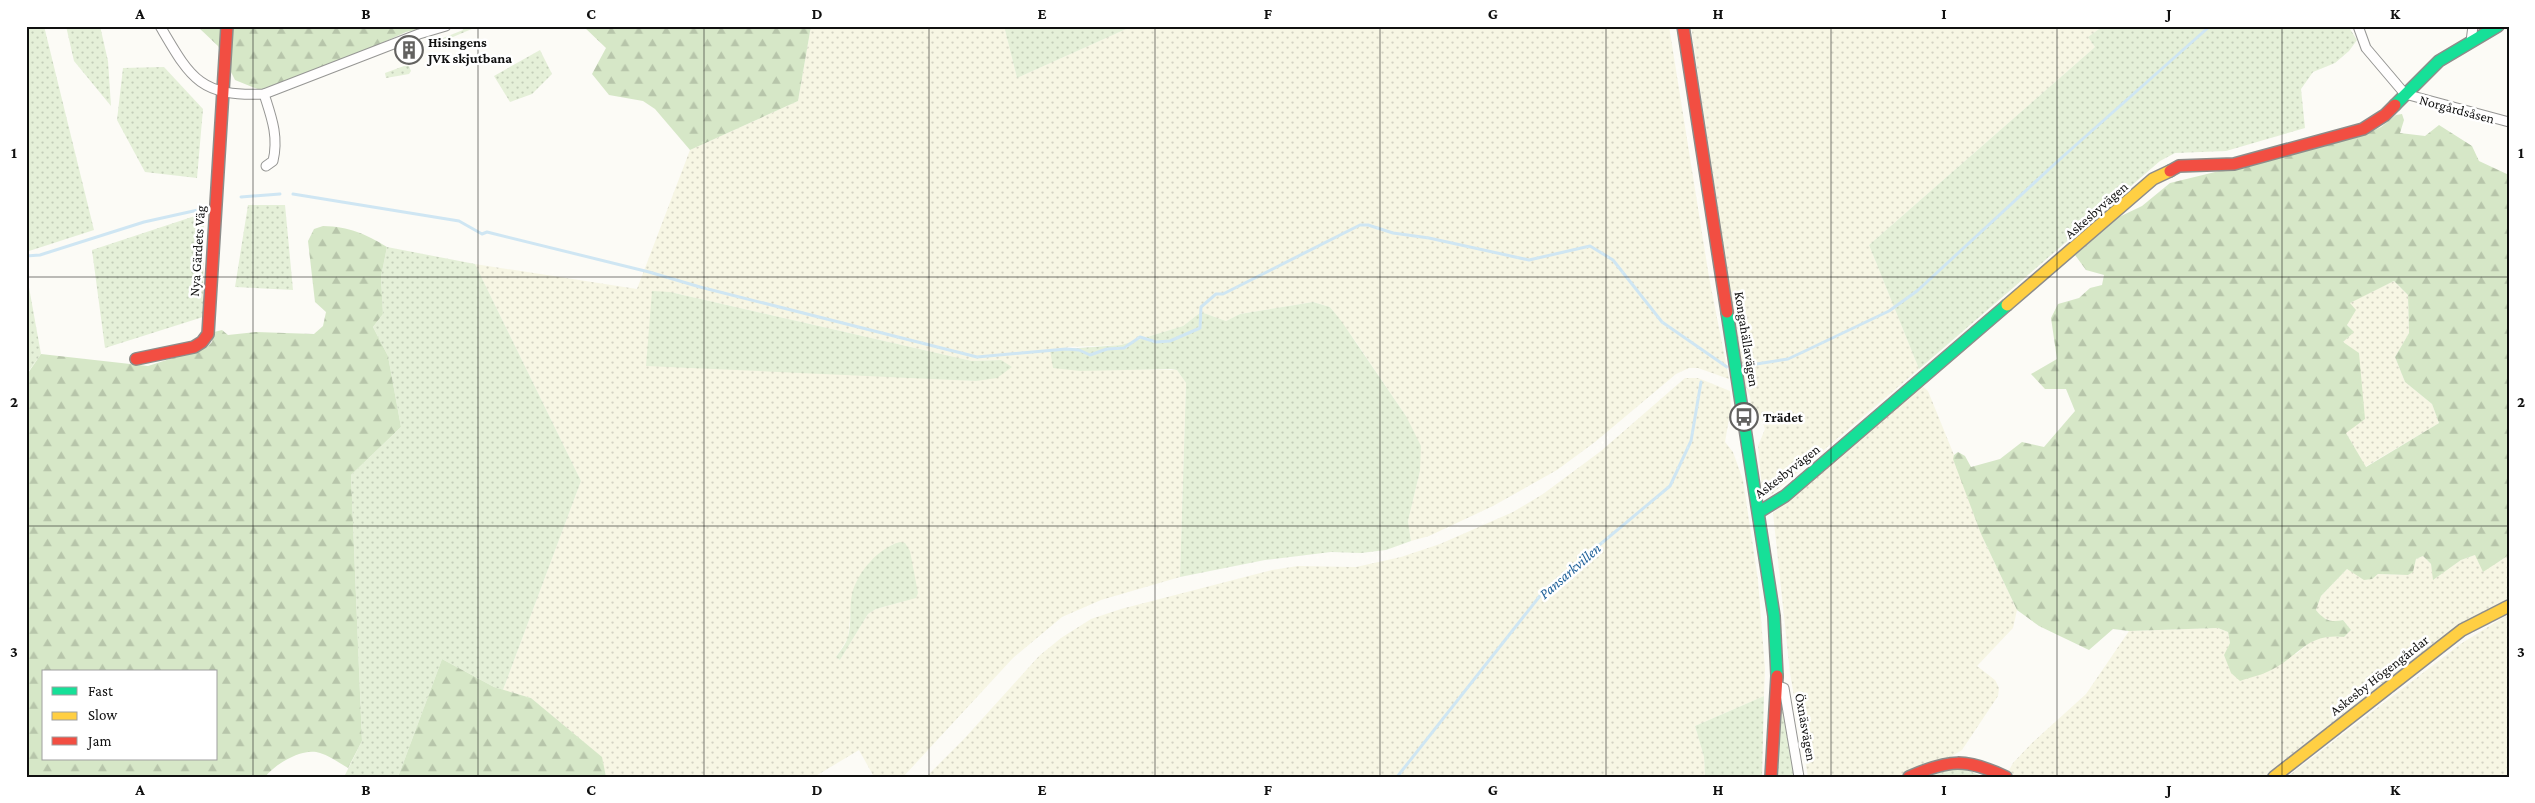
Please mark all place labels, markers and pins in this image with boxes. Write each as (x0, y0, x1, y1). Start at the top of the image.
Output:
place label: Hisingens JVK skjutbana (426, 34, 512, 67)
building icon: Hisingens JVK skjutbana (394, 35, 424, 65)
bus stop icon: Trädet (1729, 402, 1759, 432)
place label: Trädet (1763, 409, 1804, 425)

